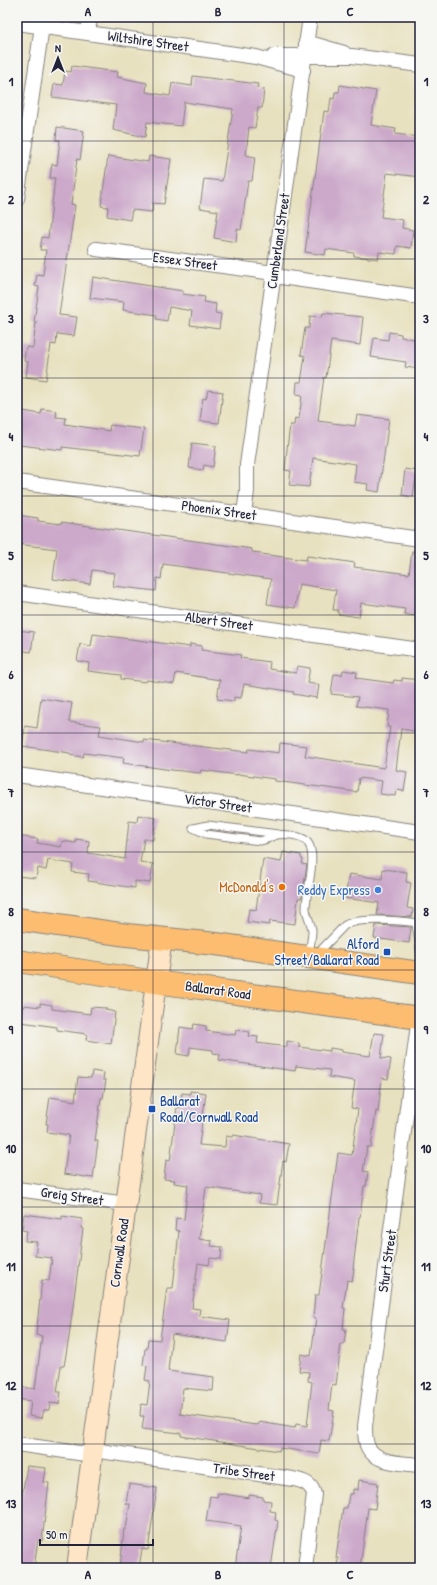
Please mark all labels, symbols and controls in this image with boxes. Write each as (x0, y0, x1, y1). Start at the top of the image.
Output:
text: A (85, 2, 92, 20)
text: B (215, 2, 222, 20)
text: C (346, 2, 354, 20)
street label: Wiltshire Street (106, 25, 190, 56)
north arrow (38, 38, 78, 78)
text: N (55, 41, 61, 55)
text: 1 (9, 72, 14, 90)
text: 1 (424, 72, 429, 90)
text: 2 (8, 190, 15, 208)
text: 2 (423, 190, 430, 208)
street label: Cumberland Street (261, 192, 294, 290)
street label: Essex Street (152, 247, 219, 274)
text: 3 (8, 309, 14, 327)
text: 3 (423, 309, 429, 327)
text: 4 (9, 427, 14, 445)
text: 4 (424, 427, 429, 445)
street label: Phoenix Street (180, 495, 258, 524)
text: 5 (8, 546, 14, 564)
text: 5 (423, 546, 429, 564)
street label: Albert Street (184, 606, 254, 635)
text: 6 (8, 665, 14, 683)
text: 6 (423, 665, 429, 683)
text: 7 (7, 783, 15, 801)
text: 7 (422, 783, 430, 801)
street label: Victor Street (183, 788, 253, 817)
place label: McDonald's (219, 877, 274, 896)
place label: Reddy Express (298, 880, 370, 900)
marker: McDonald's (277, 882, 287, 892)
marker: Reddy Express (373, 885, 383, 895)
text: 8 (8, 902, 14, 920)
text: 8 (423, 902, 429, 920)
place label: Alford Street/Ballarat Road (275, 934, 380, 969)
marker: Alford Street/Ballarat Road (382, 947, 392, 957)
street label: Ballarat Road (184, 976, 253, 1004)
text: 9 (9, 1020, 14, 1038)
text: 9 (424, 1020, 429, 1038)
place label: Ballarat Road/Cornwall Road (160, 1091, 259, 1126)
marker: Ballarat Road/Cornwall Road (147, 1104, 157, 1114)
text: 10 (6, 1139, 16, 1157)
text: 10 (421, 1139, 431, 1157)
street label: Greig Street (39, 1182, 105, 1210)
street label: Cornwall Road (104, 1217, 133, 1289)
street label: Sturt Street (373, 1228, 400, 1293)
text: 11 (6, 1257, 16, 1275)
text: 11 (421, 1257, 431, 1275)
text: 12 (6, 1376, 17, 1394)
text: 12 (421, 1376, 432, 1394)
street label: Tribe Street (212, 1458, 276, 1485)
text: 13 (6, 1494, 16, 1512)
text: 13 (421, 1494, 431, 1512)
scale bar (40, 1521, 153, 1547)
text: 50 m (46, 1526, 67, 1543)
text: A (85, 1565, 92, 1583)
text: B (215, 1565, 222, 1583)
text: C (346, 1565, 354, 1583)

